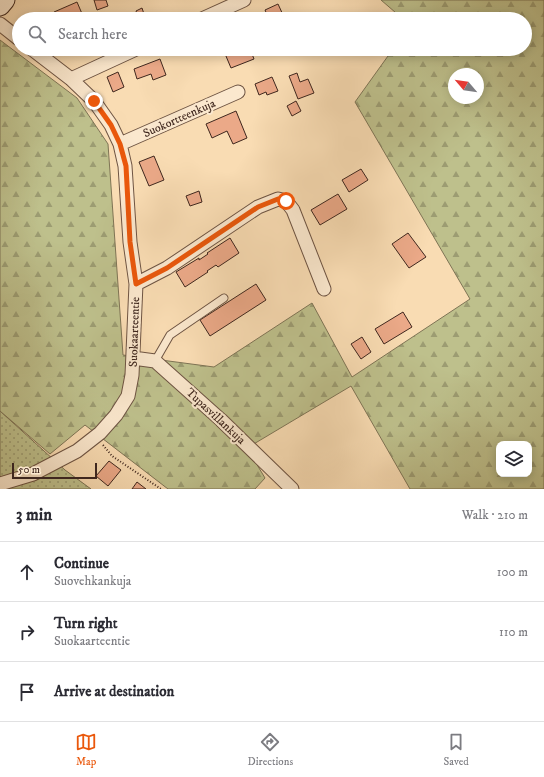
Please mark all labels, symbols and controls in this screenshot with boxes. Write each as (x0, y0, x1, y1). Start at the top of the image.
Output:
search box (12, 12, 532, 56)
icon: search (26, 23, 48, 45)
text: Search here (58, 25, 127, 44)
north arrow (448, 68, 484, 104)
route end (85, 92, 103, 110)
street label: Suokortteenkuja (141, 95, 218, 141)
route start (277, 192, 295, 210)
street label: Suokaarteentie (126, 297, 143, 367)
street label: Tupasvillankuja (183, 385, 249, 448)
map controls (496, 441, 532, 477)
button: layers (496, 441, 532, 477)
scale bar (12, 461, 97, 480)
text: 50 m (18, 463, 40, 477)
text: 3 min (16, 504, 52, 526)
text: Walk · 210 m (462, 507, 528, 523)
text: Continue (54, 554, 109, 573)
icon: ahead (16, 561, 38, 583)
text: 100 m (497, 564, 528, 580)
text: Suovehkankuja (54, 573, 131, 589)
text: Turn right (54, 614, 117, 633)
icon: right (16, 621, 38, 643)
text: 110 m (499, 624, 528, 640)
text: Suokaarteentie (54, 633, 130, 649)
icon: arrive (16, 681, 38, 703)
text: Arrive at destination (54, 682, 174, 701)
tab: Map (75, 731, 97, 769)
tab: Directions (248, 731, 293, 769)
tab: Saved (444, 731, 469, 769)

